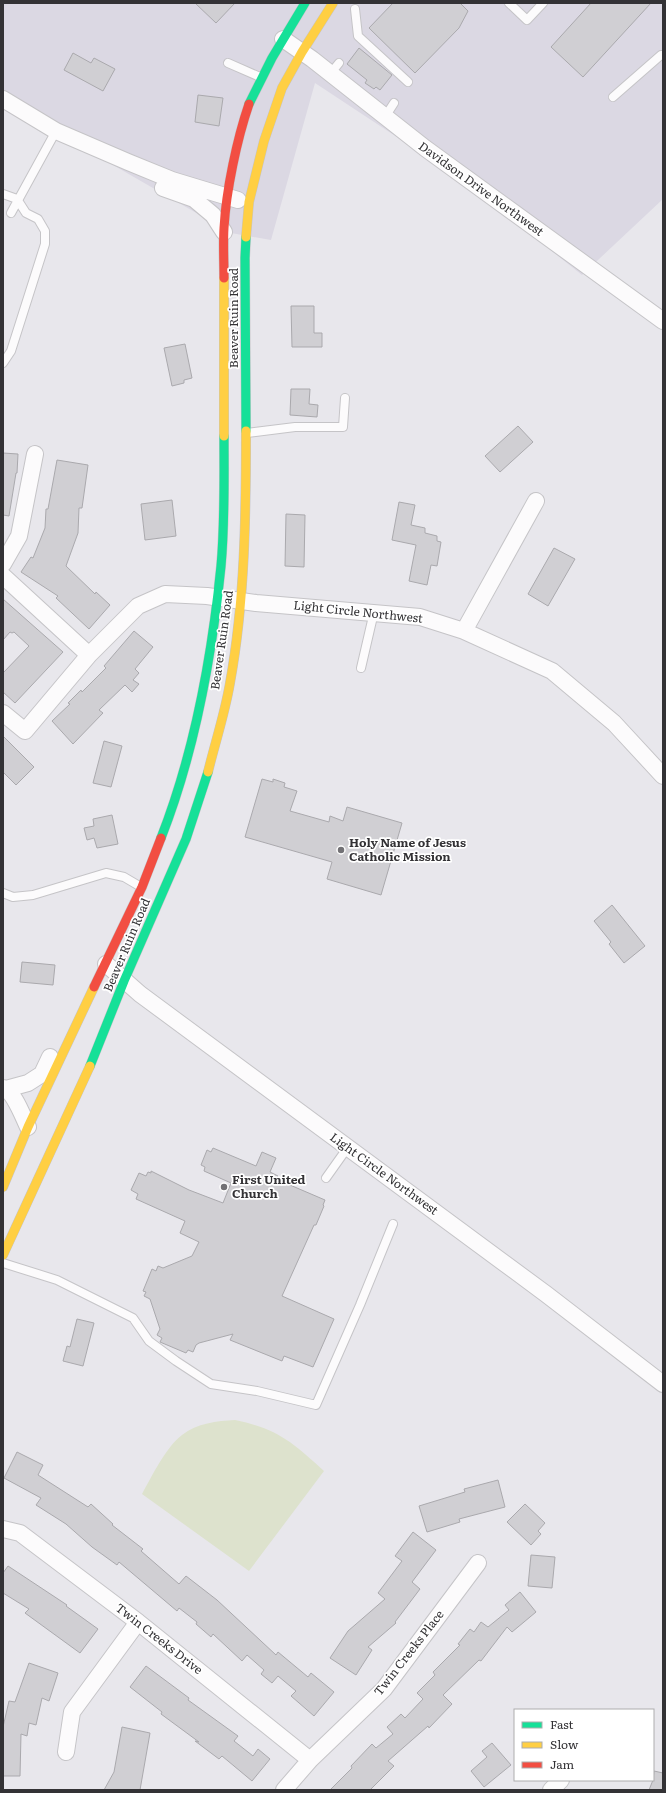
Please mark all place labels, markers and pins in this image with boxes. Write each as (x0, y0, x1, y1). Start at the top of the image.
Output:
place label: Holy Name of Jesus Catholic Mission (349, 833, 466, 865)
marker: Holy Name of Jesus Catholic Mission (336, 845, 346, 855)
place label: First United Church (232, 1170, 306, 1202)
marker: First United Church (219, 1182, 229, 1192)

